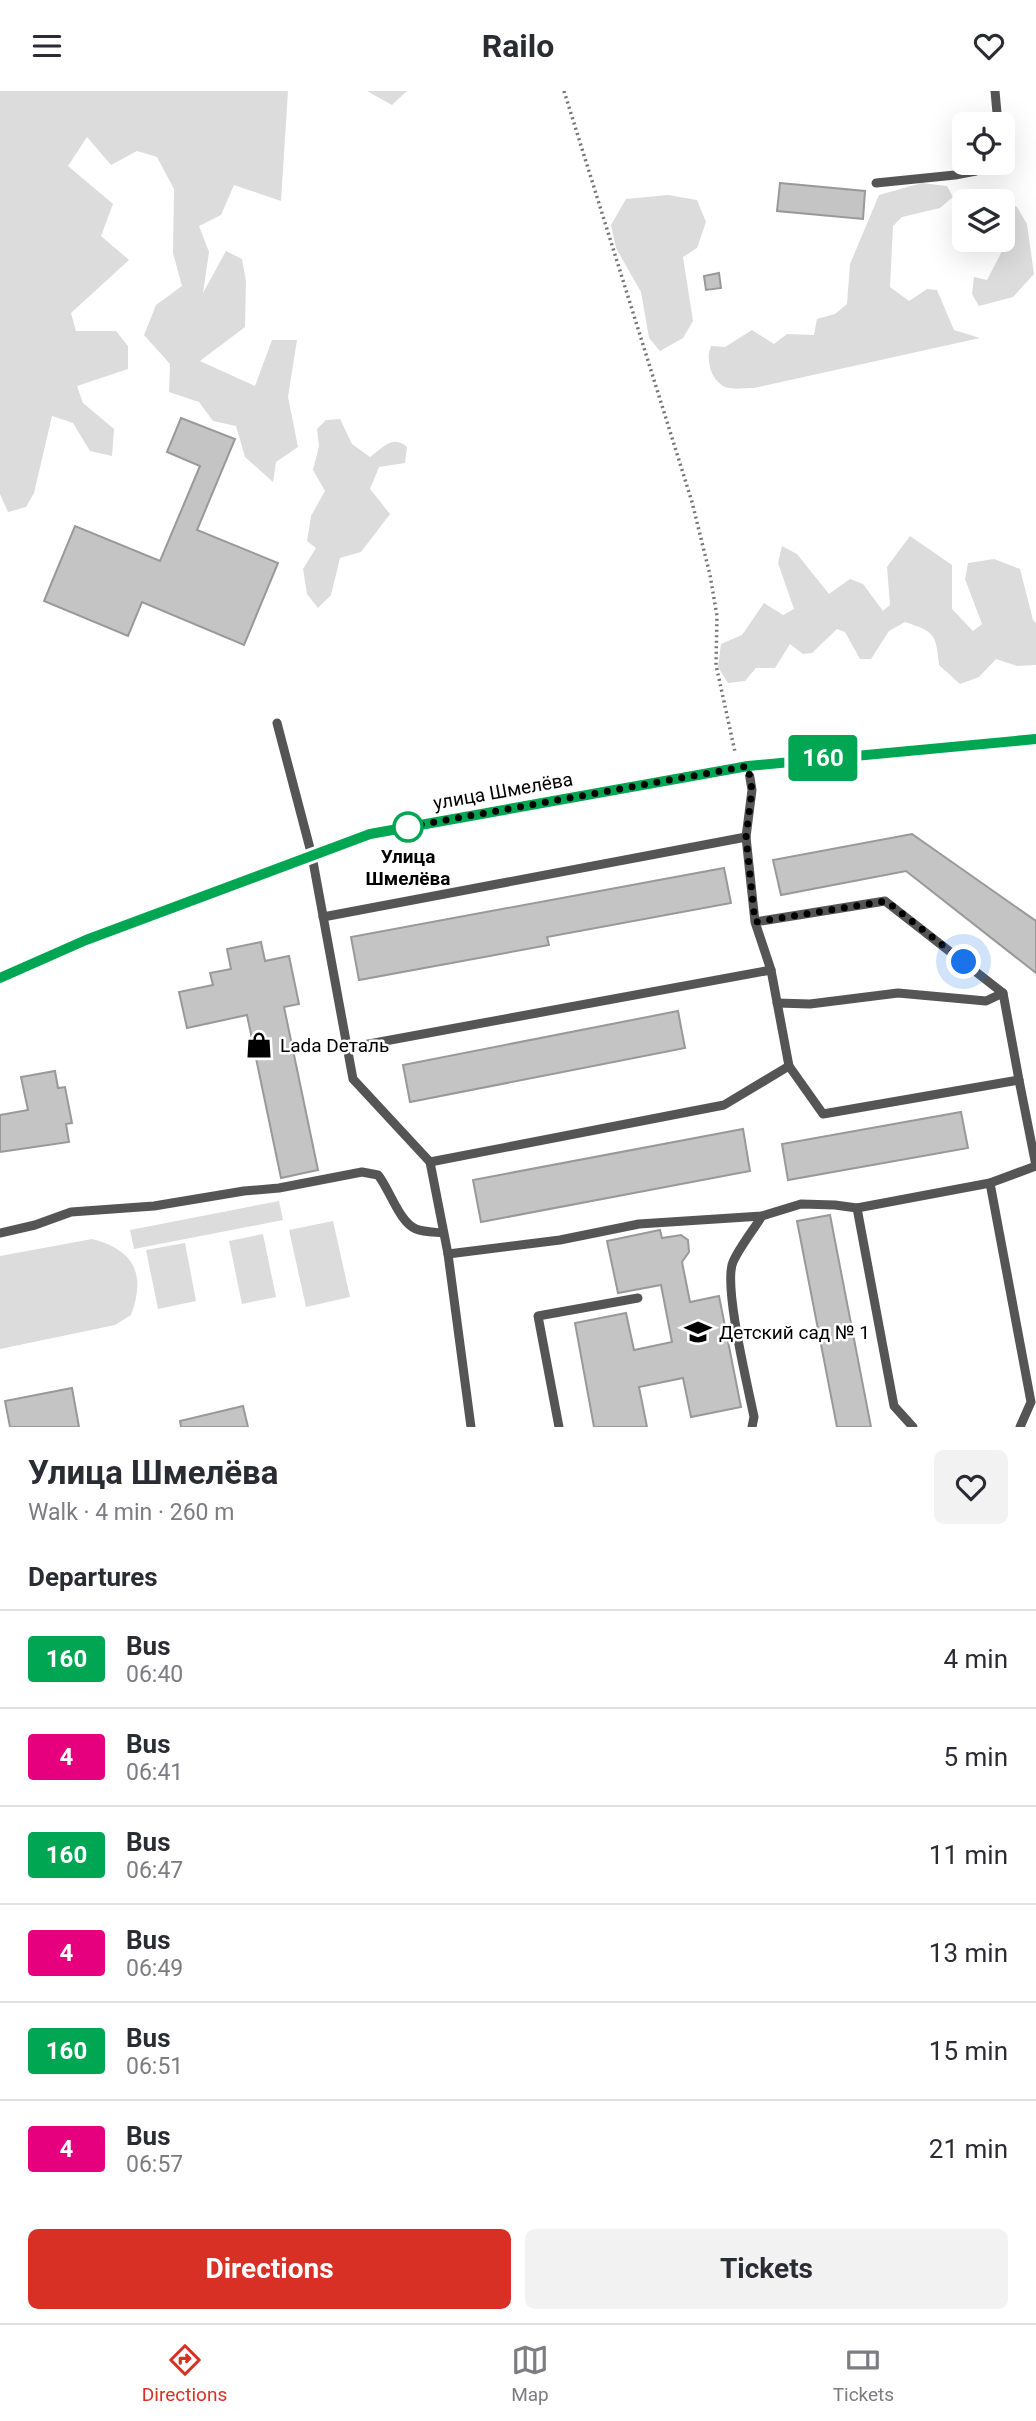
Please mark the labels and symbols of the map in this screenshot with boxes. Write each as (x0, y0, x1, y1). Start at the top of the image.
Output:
line badge: 160 (783, 735, 863, 781)
street label: улица Шмелёва (431, 767, 575, 815)
marker: Улица Шмелёва (393, 812, 423, 842)
place label: Улица Шмелёва (366, 845, 450, 890)
your location (946, 944, 981, 979)
shop icon: Lada Dеталь (244, 1030, 274, 1060)
place label: Lada Dеталь (280, 1034, 389, 1057)
school or university icon: Детский сад № 1 (683, 1317, 713, 1347)
place label: Детский сад № 1 (719, 1321, 870, 1344)

